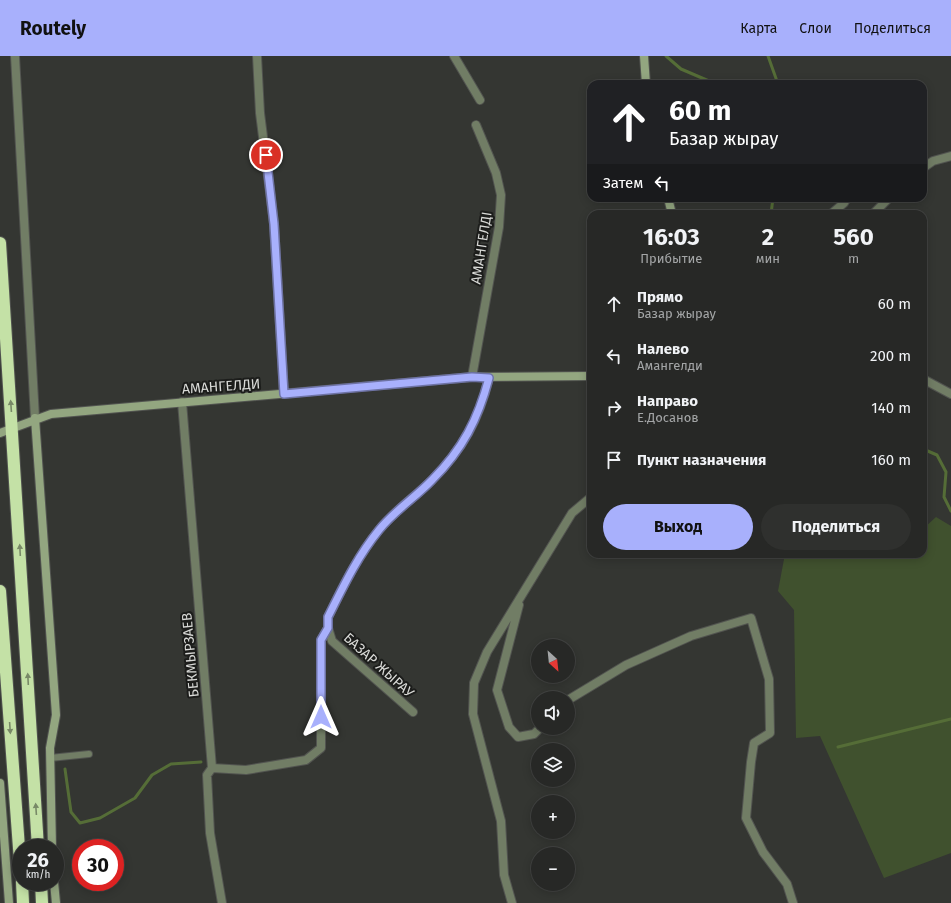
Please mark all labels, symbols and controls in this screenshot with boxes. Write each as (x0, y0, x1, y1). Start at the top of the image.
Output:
text: Routely (20, 17, 86, 40)
text: Карта (740, 20, 777, 37)
text: Слои (799, 20, 832, 37)
text: Поделиться (854, 20, 931, 37)
text: 60 m (669, 94, 731, 127)
icon: ahead (603, 96, 655, 148)
text: Базар жырау (669, 128, 778, 150)
pin (249, 138, 283, 172)
icon: arrive (255, 144, 277, 166)
icon: left (651, 172, 673, 194)
text: Затем (603, 174, 643, 192)
street label: АМАНГЕЛДІ (467, 211, 496, 285)
text: 16:03 (643, 223, 700, 251)
text: 2 (762, 223, 774, 251)
text: 560 (833, 223, 874, 251)
text: Прибытие (640, 251, 702, 266)
text: мин (756, 251, 780, 266)
text: m (848, 251, 859, 266)
text: Прямо (637, 288, 683, 306)
icon: ahead (603, 293, 625, 315)
text: 60 m (878, 295, 911, 313)
text: Базар жырау (637, 306, 716, 321)
text: Налево (637, 340, 689, 358)
icon: left (603, 345, 625, 367)
text: 200 m (870, 347, 911, 365)
text: Амангелди (637, 358, 703, 373)
street label: АМАНГЕЛДИ (181, 375, 261, 398)
text: Направо (637, 392, 698, 410)
icon: right (603, 397, 625, 419)
text: 140 m (871, 399, 911, 417)
one-way arrow (7, 400, 14, 412)
text: Е.Досанов (637, 410, 699, 425)
icon: arrive (603, 449, 625, 471)
text: Пункт назначения (637, 451, 766, 469)
text: 160 m (871, 451, 911, 469)
button: Выход (603, 504, 753, 550)
button: Поделиться (761, 504, 911, 550)
one-way arrow (17, 544, 24, 556)
street label: БЕКМЫРЗАЕВ (178, 612, 203, 698)
street label: БАЗАР ЖЫРАУ (340, 629, 418, 702)
north arrow (531, 639, 575, 683)
map controls (531, 639, 575, 891)
one-way arrow (25, 673, 32, 685)
button: sound (531, 691, 575, 735)
position arrow (300, 696, 342, 738)
one-way arrow (7, 722, 14, 734)
button: layers (531, 743, 575, 787)
button: + (531, 795, 575, 839)
one-way arrow (33, 802, 39, 815)
speed limit sign: 30 (72, 839, 124, 891)
button: − (531, 847, 575, 891)
text: 26 (27, 848, 49, 872)
text: km/h (26, 869, 50, 881)

